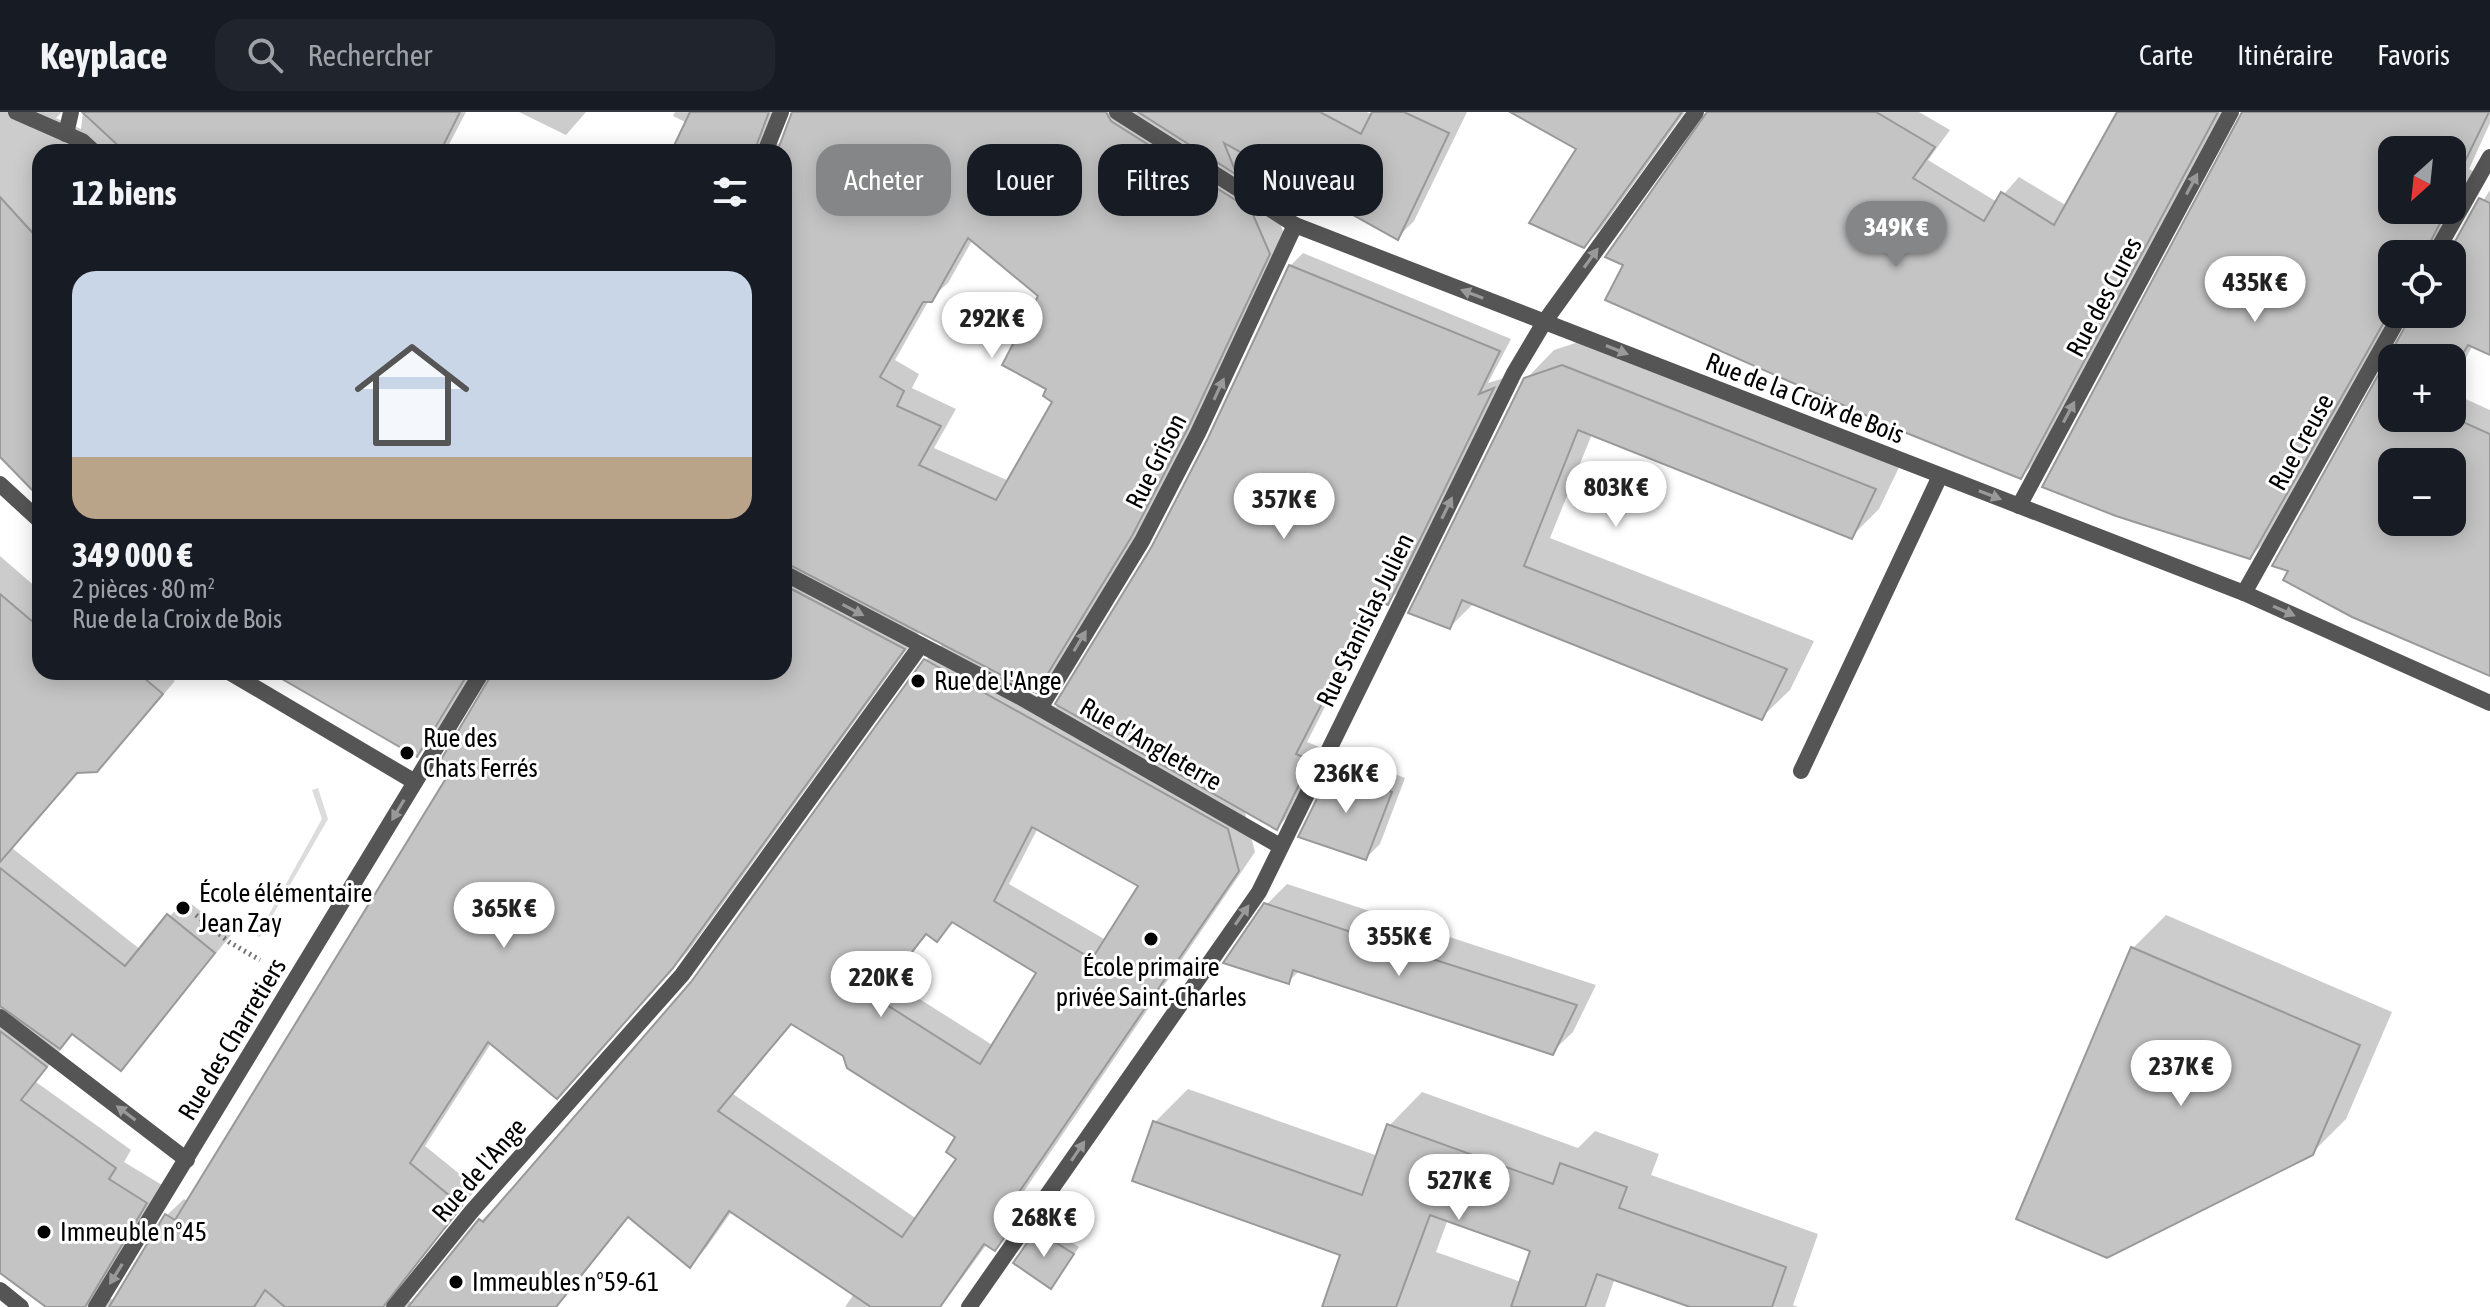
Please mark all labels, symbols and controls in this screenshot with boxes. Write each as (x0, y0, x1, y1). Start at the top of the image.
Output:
search box (215, 19, 775, 91)
icon: search (243, 33, 287, 77)
text: Keyplace (40, 34, 167, 77)
text: Rechercher (307, 38, 432, 72)
text: Carte (2139, 39, 2193, 71)
text: Itinéraire (2237, 39, 2333, 71)
text: Favoris (2377, 39, 2450, 71)
north arrow (2378, 136, 2466, 224)
map controls (2378, 136, 2466, 536)
chip: Acheter (816, 144, 951, 216)
chip: Louer (967, 144, 1082, 216)
chip: Filtres (1098, 144, 1218, 216)
chip: Nouveau (1234, 144, 1383, 216)
icon: filters (708, 170, 752, 214)
one-way arrow (2186, 172, 2199, 195)
text: 12 biens (72, 173, 176, 212)
pin: 349K € (1831, 201, 1961, 269)
text: 349K € (1864, 212, 1928, 242)
street label: Rue des Cures (2060, 232, 2148, 362)
button: locate (2378, 240, 2466, 328)
one-way arrow (1582, 248, 1598, 269)
pin: 435K € (2190, 256, 2320, 324)
text: 435K € (2223, 267, 2287, 297)
one-way arrow (1460, 287, 1484, 300)
pin: 292K € (927, 292, 1057, 360)
text: 292K € (960, 303, 1024, 333)
icon: home (340, 323, 484, 467)
one-way arrow (1605, 344, 1629, 357)
button: + (2378, 344, 2466, 432)
street label: Rue de la Croix de Bois (1702, 346, 1908, 450)
one-way arrow (1212, 377, 1226, 401)
street label: Rue Creuse (2262, 389, 2340, 495)
one-way arrow (2062, 401, 2075, 424)
street label: Rue Grison (1119, 409, 1193, 513)
button: − (2378, 448, 2466, 536)
pin: 803K € (1551, 461, 1681, 529)
text: 803K € (1584, 472, 1648, 502)
pin: 357K € (1219, 473, 1349, 541)
text: 357K € (1252, 484, 1316, 514)
one-way arrow (1978, 489, 2002, 502)
one-way arrow (1440, 496, 1454, 520)
street label: Rue Stanislas Julien (1310, 528, 1420, 712)
text: 349 000 € (72, 535, 193, 574)
text: 2 pièces · 80 m² (72, 574, 215, 604)
one-way arrow (842, 602, 864, 616)
text: Rue de la Croix de Bois (72, 604, 282, 634)
one-way arrow (2272, 604, 2296, 618)
one-way arrow (1073, 630, 1087, 652)
place label: Rue de l'Ange (934, 666, 1062, 696)
marker: Rue de l'Ange (909, 672, 927, 690)
street label: Rue d'Angleterre (1075, 691, 1227, 797)
place label: Rue des Chats Ferrés (423, 723, 538, 783)
marker: Rue des Chats Ferrés (398, 744, 416, 762)
pin: 236K € (1281, 747, 1411, 815)
text: 236K € (1314, 758, 1378, 788)
one-way arrow (391, 799, 405, 821)
place label: École élémentaire Jean Zay (199, 878, 372, 938)
pin: 365K € (439, 882, 569, 950)
text: 365K € (472, 893, 536, 923)
marker: École élémentaire Jean Zay (174, 899, 192, 917)
one-way arrow (1234, 904, 1249, 925)
pin: 355K € (1334, 910, 1464, 978)
text: 355K € (1367, 921, 1431, 951)
marker: École primaire privée Saint-Charles (1142, 930, 1160, 948)
pin: 220K € (816, 951, 946, 1019)
place label: École primaire privée Saint-Charles (1056, 952, 1246, 1012)
street label: Rue des Charretiers (172, 953, 292, 1125)
text: 220K € (849, 962, 913, 992)
pin: 237K € (2116, 1040, 2246, 1108)
text: 237K € (2149, 1051, 2213, 1081)
one-way arrow (115, 1106, 136, 1122)
street label: Rue de l'Ange (426, 1112, 532, 1228)
one-way arrow (1070, 1141, 1085, 1162)
pin: 527K € (1394, 1154, 1524, 1222)
text: 527K € (1427, 1165, 1491, 1195)
pin: 268K € (979, 1191, 1109, 1259)
text: 268K € (1012, 1202, 1076, 1232)
place label: Immeuble n°45 (60, 1217, 207, 1247)
marker: Immeuble n°45 (35, 1223, 53, 1241)
one-way arrow (110, 1263, 124, 1285)
place label: Immeubles n°59-61 (472, 1267, 659, 1297)
marker: Immeubles n°59-61 (447, 1273, 465, 1291)

